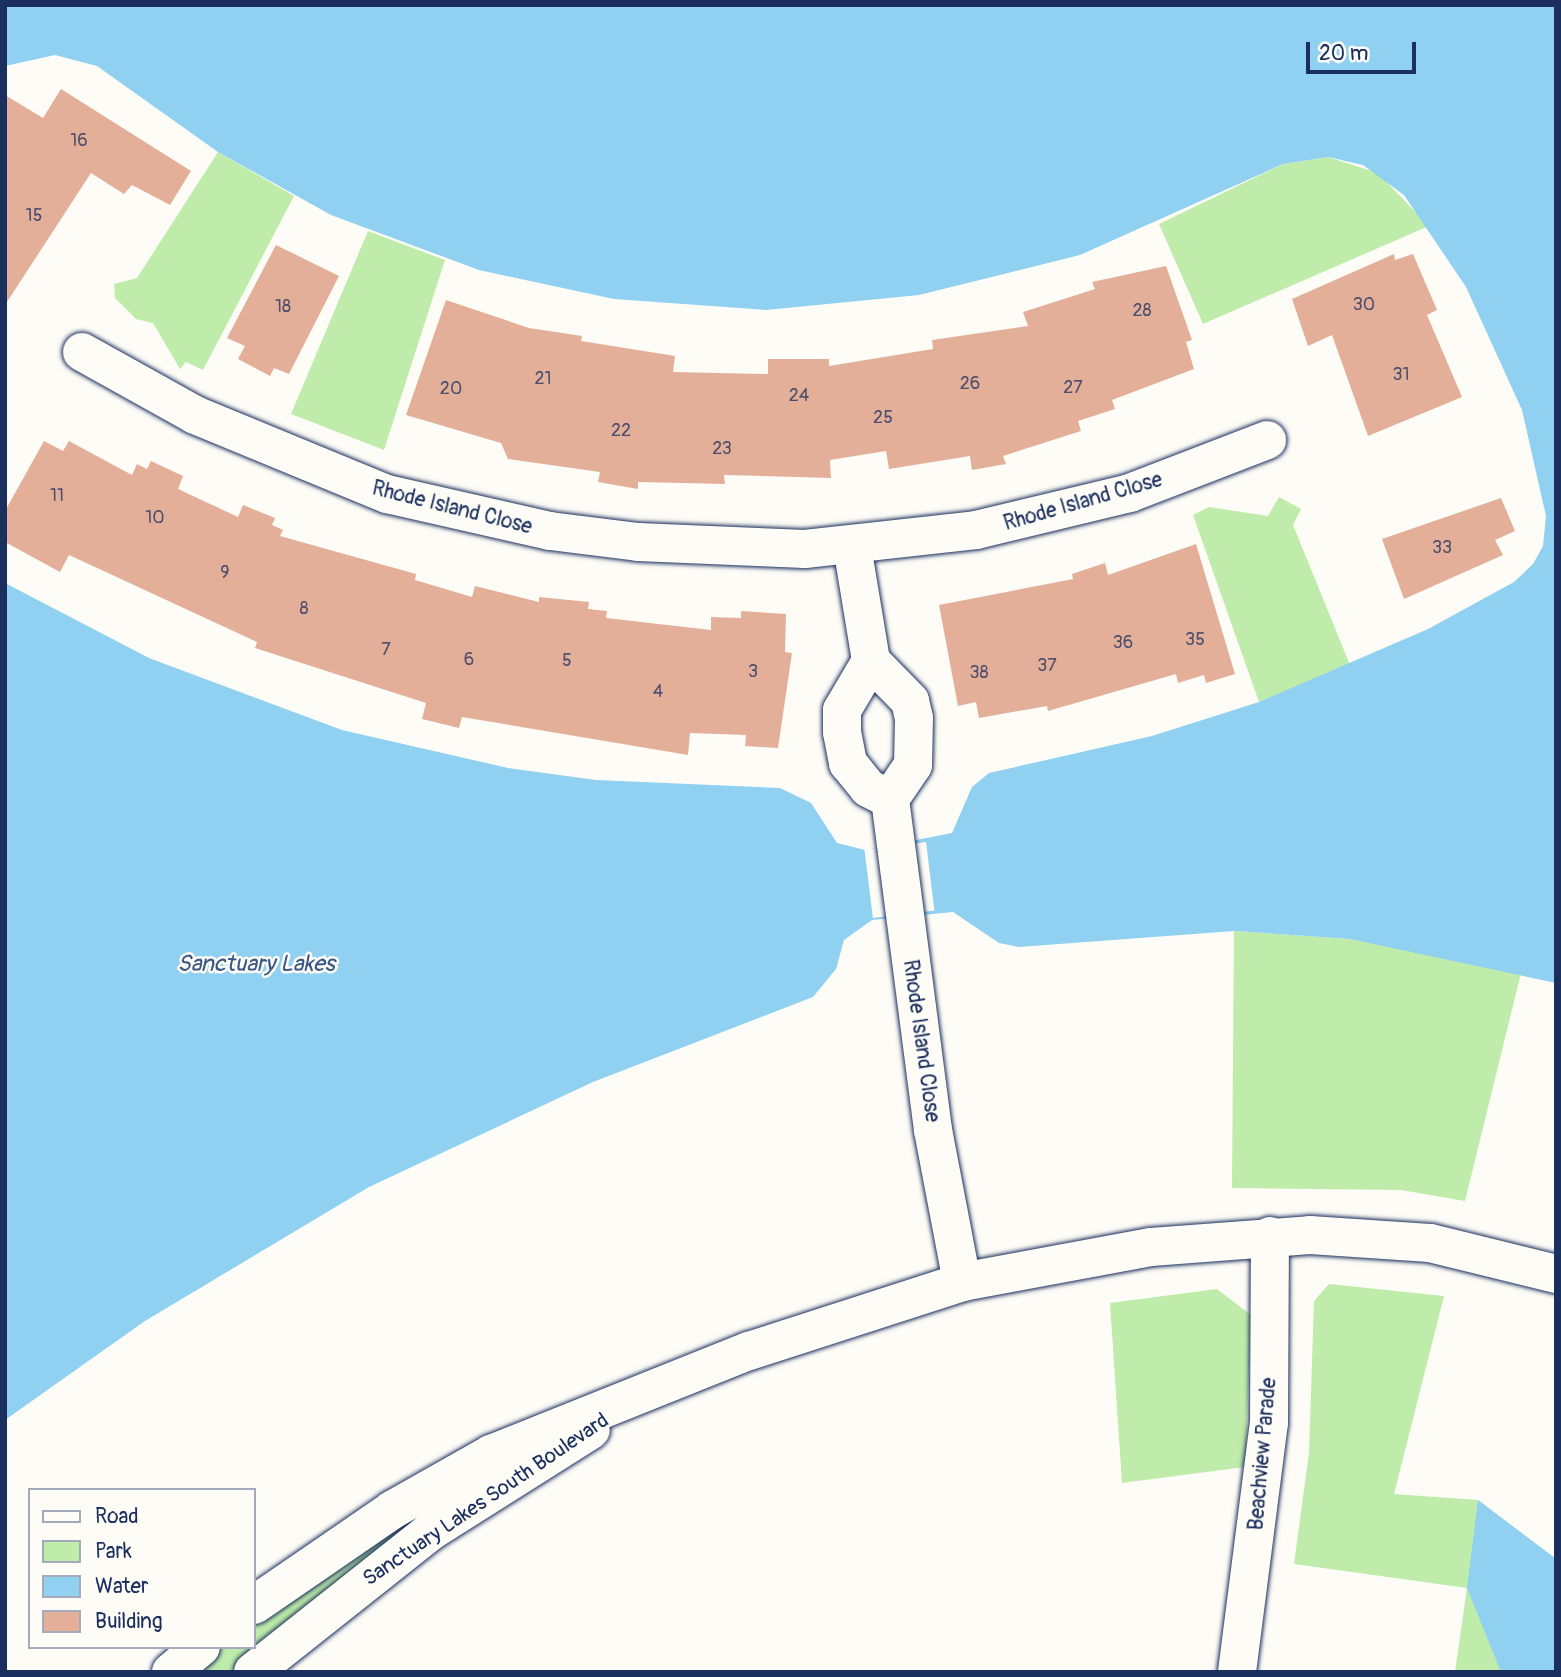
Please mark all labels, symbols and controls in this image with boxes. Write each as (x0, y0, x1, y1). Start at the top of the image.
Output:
scale bar (1309, 28, 1419, 72)
text: 20 m (1319, 40, 1368, 67)
house number: 16 (70, 130, 88, 152)
house number: 15 (26, 205, 42, 227)
house number: 30 (1353, 294, 1375, 316)
house number: 18 (275, 296, 291, 318)
house number: 28 (1132, 300, 1152, 322)
house number: 31 (1392, 364, 1410, 386)
house number: 21 (534, 368, 552, 390)
house number: 26 (960, 373, 980, 395)
house number: 27 (1063, 377, 1083, 399)
house number: 20 (440, 378, 462, 400)
house number: 24 (789, 385, 809, 407)
house number: 25 (873, 407, 893, 429)
house number: 22 (611, 420, 631, 442)
house number: 23 (712, 438, 732, 460)
street label: Rhode Island Close (1001, 467, 1165, 537)
street label: Rhode Island Close (369, 476, 535, 540)
house number: 11 (50, 485, 64, 507)
house number: 10 (145, 507, 165, 529)
house number: 33 (1432, 537, 1452, 559)
house number: 9 (220, 562, 230, 584)
house number: 8 (299, 598, 309, 620)
house number: 35 (1185, 629, 1205, 651)
house number: 36 (1113, 632, 1133, 654)
house number: 7 (381, 639, 391, 661)
house number: 6 (464, 649, 474, 671)
house number: 5 (562, 650, 572, 672)
house number: 37 (1037, 655, 1057, 677)
house number: 3 (748, 661, 758, 683)
house number: 38 (969, 662, 989, 684)
house number: 4 (653, 681, 663, 703)
water label: Sanctuary Lakes (177, 950, 335, 978)
street label: Rhode Island Close (897, 958, 945, 1124)
street label: Beachview Parade (1244, 1376, 1282, 1532)
street label: Sanctuary Lakes South Boulevard (358, 1408, 614, 1592)
legend (28, 1488, 256, 1649)
text: Road (95, 1503, 139, 1530)
text: Park (95, 1538, 132, 1565)
text: Water (95, 1573, 148, 1600)
text: Building (95, 1608, 162, 1635)

